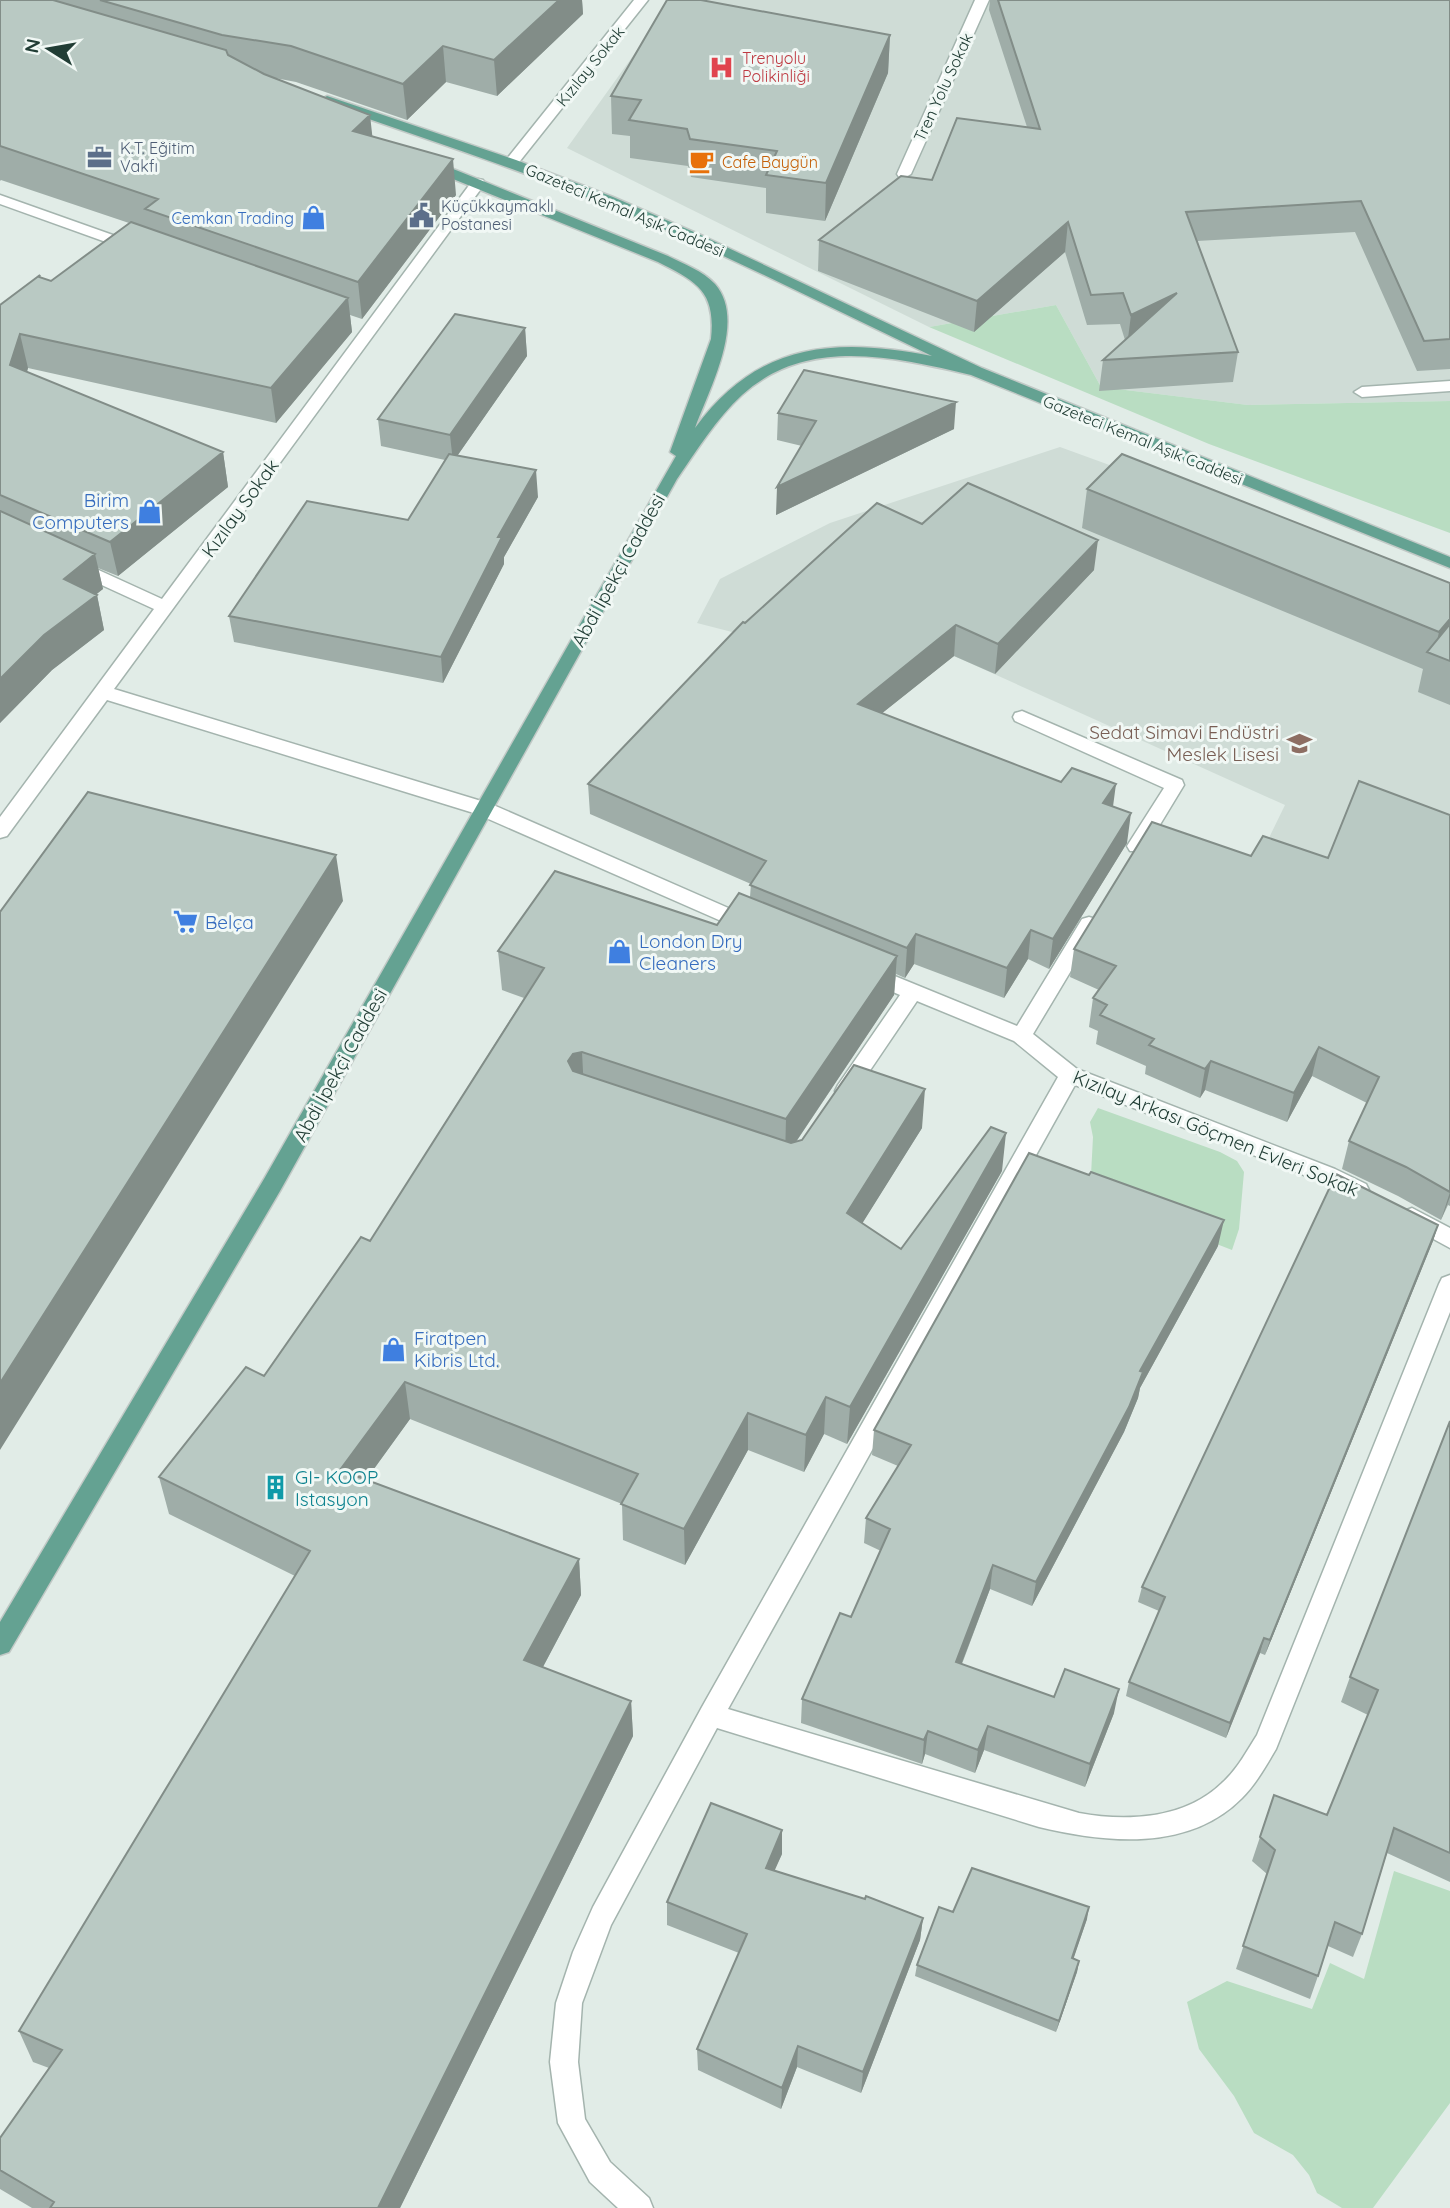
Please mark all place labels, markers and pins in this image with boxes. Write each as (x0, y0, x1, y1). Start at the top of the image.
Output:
place label: Trenyolu Polikinliği (742, 48, 810, 86)
hospital icon: Trenyolu Polikinliği (708, 53, 736, 81)
place label: K.T. Eğitim Vakfı (120, 138, 195, 176)
office icon: K.T. Eğitim Vakfı (86, 143, 114, 171)
cafe icon: Cafe Baygün (688, 148, 716, 176)
place label: Cafe Baygün (722, 152, 818, 172)
place label: Küçükkaymaklı Postanesi (441, 196, 554, 234)
public building icon: Küçükkaymaklı Postanesi (407, 201, 435, 229)
shop icon: Cemkan Trading (300, 204, 328, 232)
place label: Cemkan Trading (171, 208, 294, 228)
place label: Birim Computers (32, 488, 129, 534)
shop icon: Birim Computers (135, 497, 163, 525)
place label: Sedat Simavi Endüstri Meslek Lisesi (1089, 720, 1279, 766)
school or university icon: Sedat Simavi Endüstri Meslek Lisesi (1285, 729, 1313, 757)
supermarket icon: Belça (171, 908, 199, 936)
place label: Belça (205, 910, 254, 934)
place label: London Dry Cleaners (639, 929, 743, 975)
shop icon: London Dry Cleaners (605, 938, 633, 966)
place label: Firatpen Kibris Ltd. (414, 1326, 499, 1372)
shop icon: Firatpen Kibris Ltd. (380, 1335, 408, 1363)
place label: GI- KOOP Istasyon (295, 1465, 378, 1511)
building icon: GI- KOOP Istasyon (261, 1474, 289, 1502)

